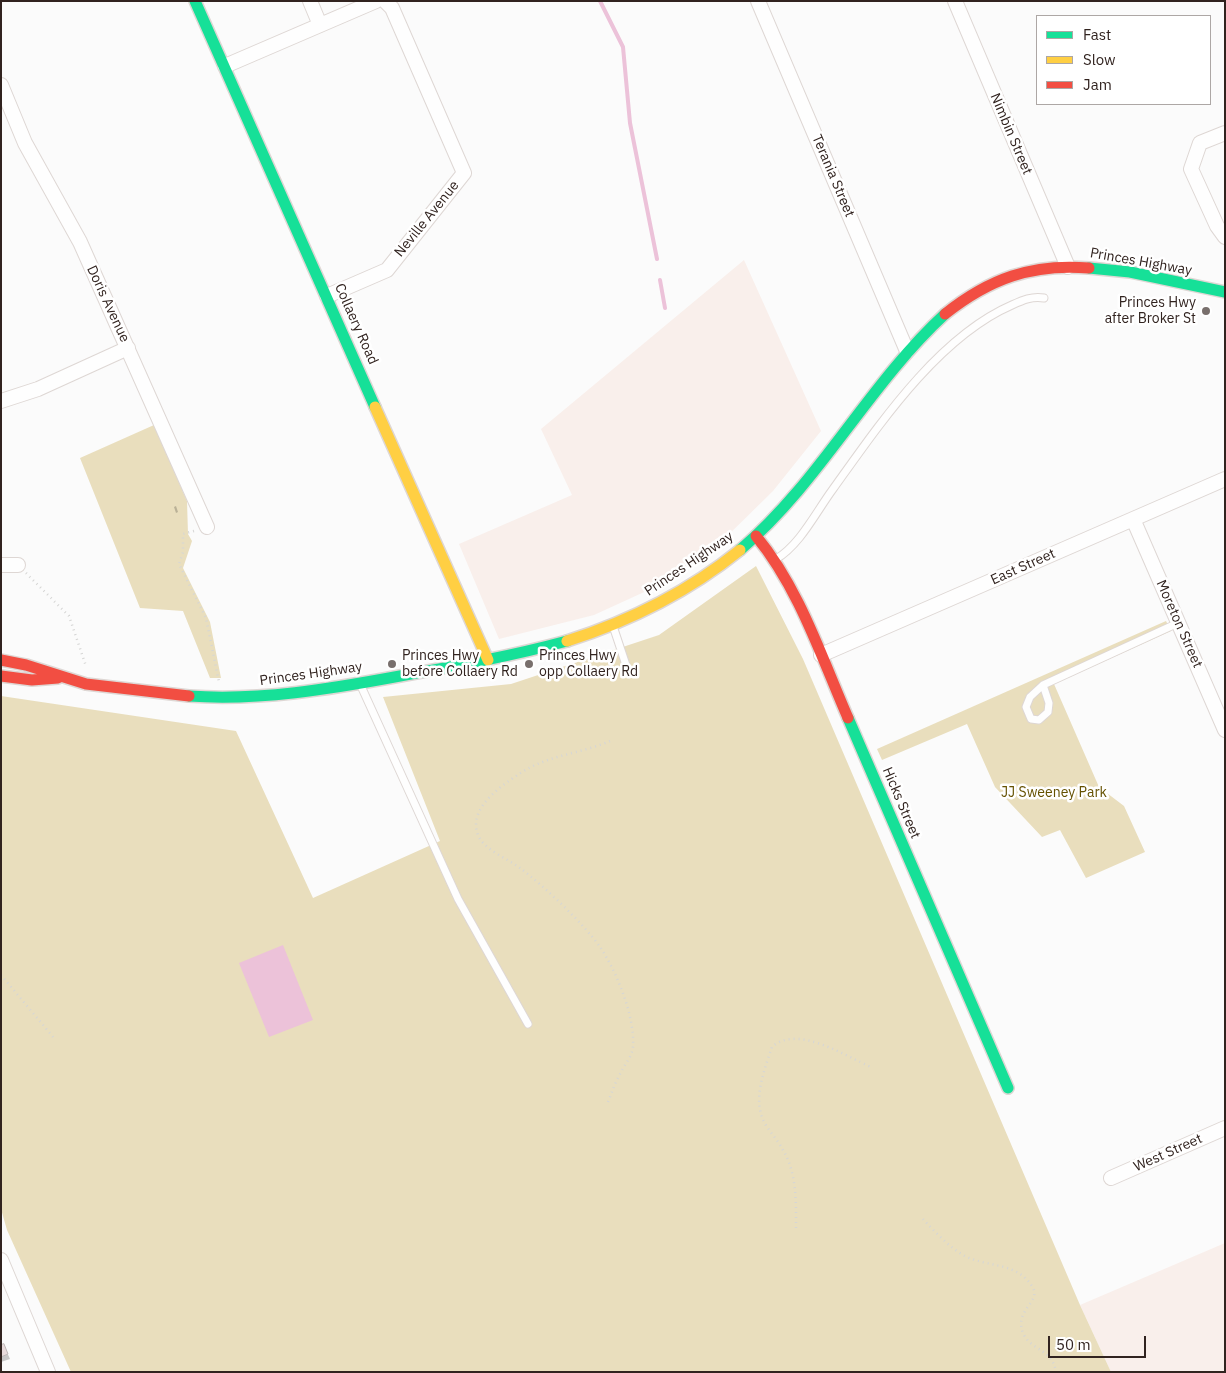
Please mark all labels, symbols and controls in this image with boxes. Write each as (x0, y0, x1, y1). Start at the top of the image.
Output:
legend (1036, 15, 1211, 105)
text: Fast (1083, 25, 1111, 44)
text: Slow (1083, 50, 1116, 69)
text: Jam (1083, 75, 1112, 94)
street label: Nimbin Street (986, 91, 1036, 177)
street label: Terania Street (808, 132, 858, 220)
street label: Neville Avenue (391, 178, 463, 260)
street label: Princes Highway (1089, 245, 1193, 279)
street label: Doris Avenue (83, 263, 133, 345)
street label: Collaery Road (331, 281, 381, 367)
place label: Princes Hwy after Broker St (1105, 295, 1196, 328)
marker: Princes Hwy after Broker St (1200, 305, 1212, 317)
street label: Princes Highway (641, 528, 737, 600)
street label: East Street (988, 545, 1058, 589)
street label: Moreton Street (1152, 578, 1206, 670)
place label: Princes Hwy before Collaery Rd (402, 648, 518, 680)
place label: Princes Hwy opp Collaery Rd (539, 648, 638, 680)
street label: Princes Highway (259, 658, 363, 690)
marker: Princes Hwy before Collaery Rd (386, 658, 398, 670)
marker: Princes Hwy opp Collaery Rd (523, 658, 535, 670)
street label: Hicks Street (878, 765, 924, 841)
park label: JJ Sweeney Park (1001, 785, 1107, 801)
street label: West Street (1131, 1130, 1205, 1176)
scale bar (1051, 1326, 1148, 1358)
text: 50 m (1056, 1335, 1091, 1354)

